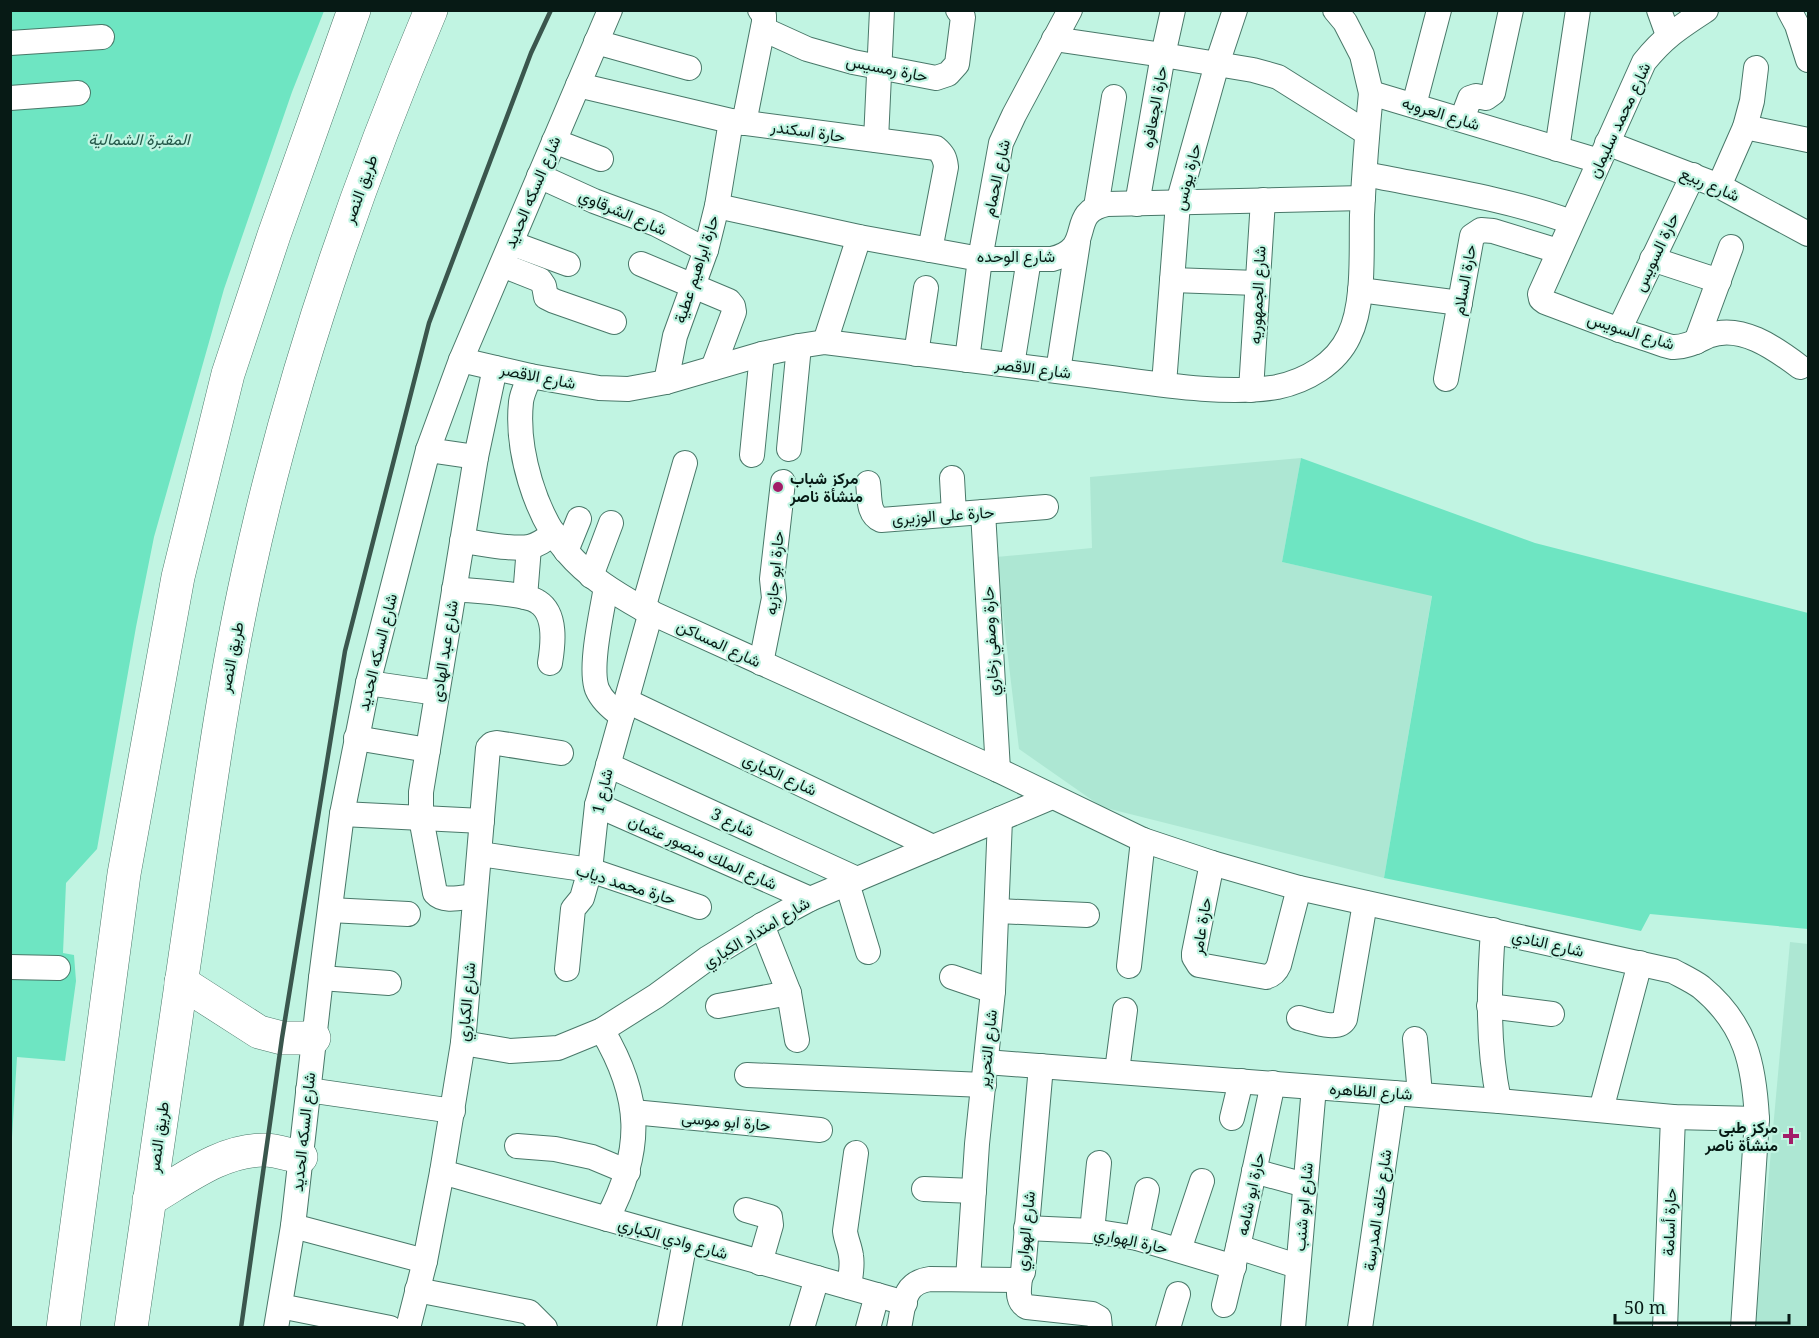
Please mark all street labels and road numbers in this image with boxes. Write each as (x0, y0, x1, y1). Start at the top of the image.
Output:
street label: حارة رمسيس (844, 49, 930, 87)
street label: شارع محمد سليمان (1583, 59, 1656, 182)
street label: حارة الجعافره (1136, 64, 1172, 150)
street label: شارع العروبه (1399, 91, 1482, 136)
street label: حارة اسكندر (769, 115, 847, 147)
street label: شارع السكه الحديد (498, 132, 566, 252)
street label: شارع الحمام (977, 137, 1016, 219)
street label: حارة يونس (1168, 141, 1206, 213)
street label: طريق النصر (337, 152, 383, 227)
street label: شارع ربيع (1677, 162, 1743, 207)
street label: شارع الشرقاوي (575, 184, 670, 243)
street label: حارة السويس (1628, 209, 1684, 295)
street label: حارة ابراهيم عطية (668, 212, 724, 326)
street label: حارة السلام (1447, 242, 1481, 317)
street label: شارع الوحده (977, 245, 1055, 268)
street label: شارع الجمهوريه (1243, 245, 1272, 345)
street label: شارع السويس (1584, 307, 1677, 356)
street label: شارع الاقصر (993, 352, 1072, 385)
street label: شارع الاقصر (497, 358, 578, 395)
street label: حارة على الوزيرى (891, 500, 995, 530)
street label: حارة ابو جازيه (759, 530, 789, 616)
street label: حارة وصفي زخاري (976, 585, 1007, 696)
street label: شارع السكه الحديد (352, 591, 403, 713)
street label: شارع عبد الهادى (425, 599, 464, 703)
street label: شارع المساكن (673, 614, 765, 673)
street label: طريق النصر (213, 620, 249, 695)
street label: شارع الكبارى (739, 747, 821, 802)
street label: شارع 1 (586, 766, 619, 816)
street label: شارع 3 (707, 802, 758, 842)
street label: شارع الملك منصور عثمان (625, 809, 781, 896)
street label: حارة محمد دياب (574, 858, 679, 910)
street label: شارع امتداد الكباري (698, 891, 815, 975)
street label: حارة عامر (1185, 895, 1216, 957)
street label: شارع النادي (1509, 924, 1586, 965)
street label: شارع الكباري (452, 962, 483, 1043)
street label: شارع التحرير (972, 1008, 1003, 1091)
street label: شارع السكه الحديد (286, 1071, 321, 1193)
street label: شارع الظاهره (1329, 1077, 1413, 1106)
street label: طريق النصر (142, 1100, 174, 1175)
street label: حارة ابو موسى (681, 1106, 772, 1136)
street label: شارع خلف المدرسة (1358, 1148, 1397, 1272)
street label: حارة ابو شامه (1230, 1150, 1270, 1237)
street label: شارع ابو شنب (1288, 1162, 1319, 1252)
street label: حارة أسامة (1657, 1187, 1681, 1256)
street label: شارع الهواري (1010, 1190, 1043, 1272)
street label: شارع وادي الكباري (615, 1212, 730, 1267)
street label: حارة الهواري (1092, 1221, 1170, 1262)

